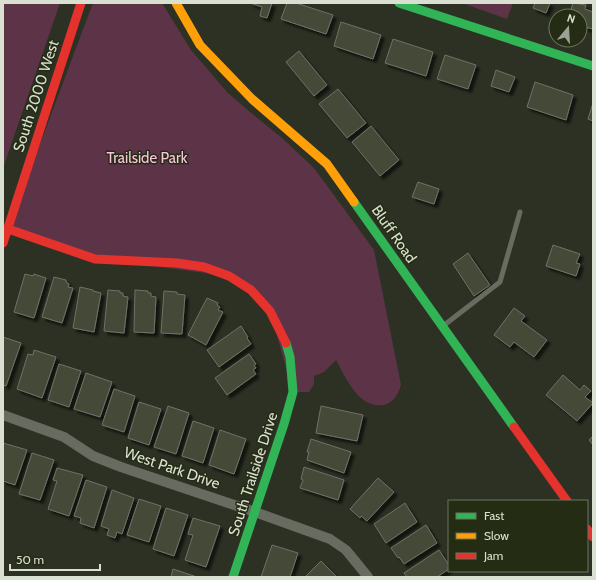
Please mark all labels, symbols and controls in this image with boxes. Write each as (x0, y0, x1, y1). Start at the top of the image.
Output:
north arrow (548, 8, 588, 48)
text: N (565, 11, 577, 26)
street label: South 2000 West (9, 38, 63, 154)
park label: Trailside Park (106, 149, 188, 167)
street label: Bluff Road (368, 202, 420, 266)
street label: South Trailside Drive (224, 410, 282, 538)
street label: West Park Drive (122, 443, 222, 493)
legend (448, 500, 588, 572)
text: Fast (484, 508, 504, 523)
text: Slow (484, 528, 509, 543)
scale bar (10, 546, 100, 572)
text: Jam (483, 548, 503, 563)
text: 50 m (16, 552, 44, 567)

